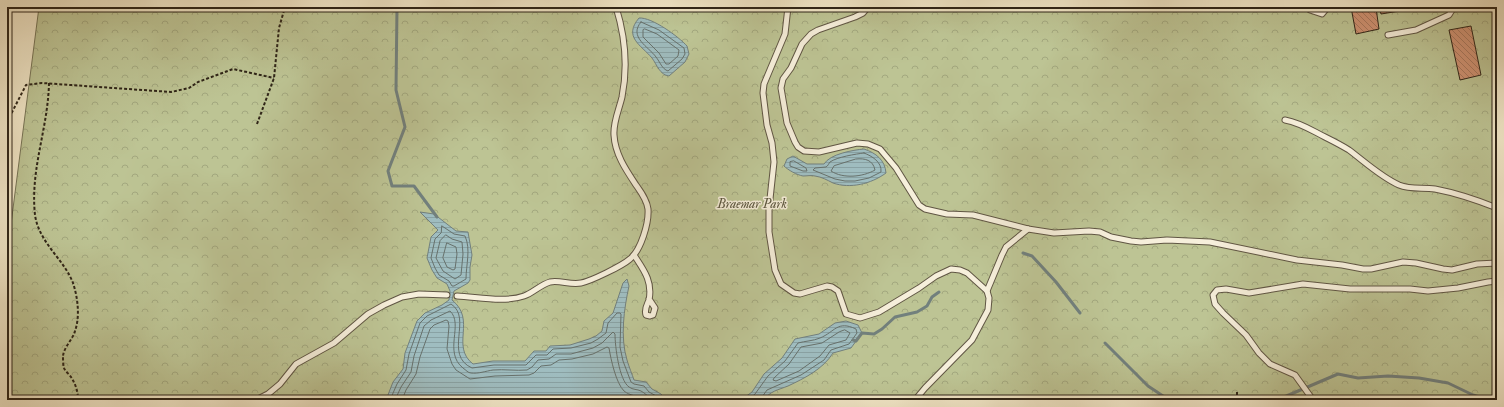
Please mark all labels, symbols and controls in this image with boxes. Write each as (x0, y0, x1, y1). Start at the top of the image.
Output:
park label: Braemar Park (716, 196, 787, 212)

